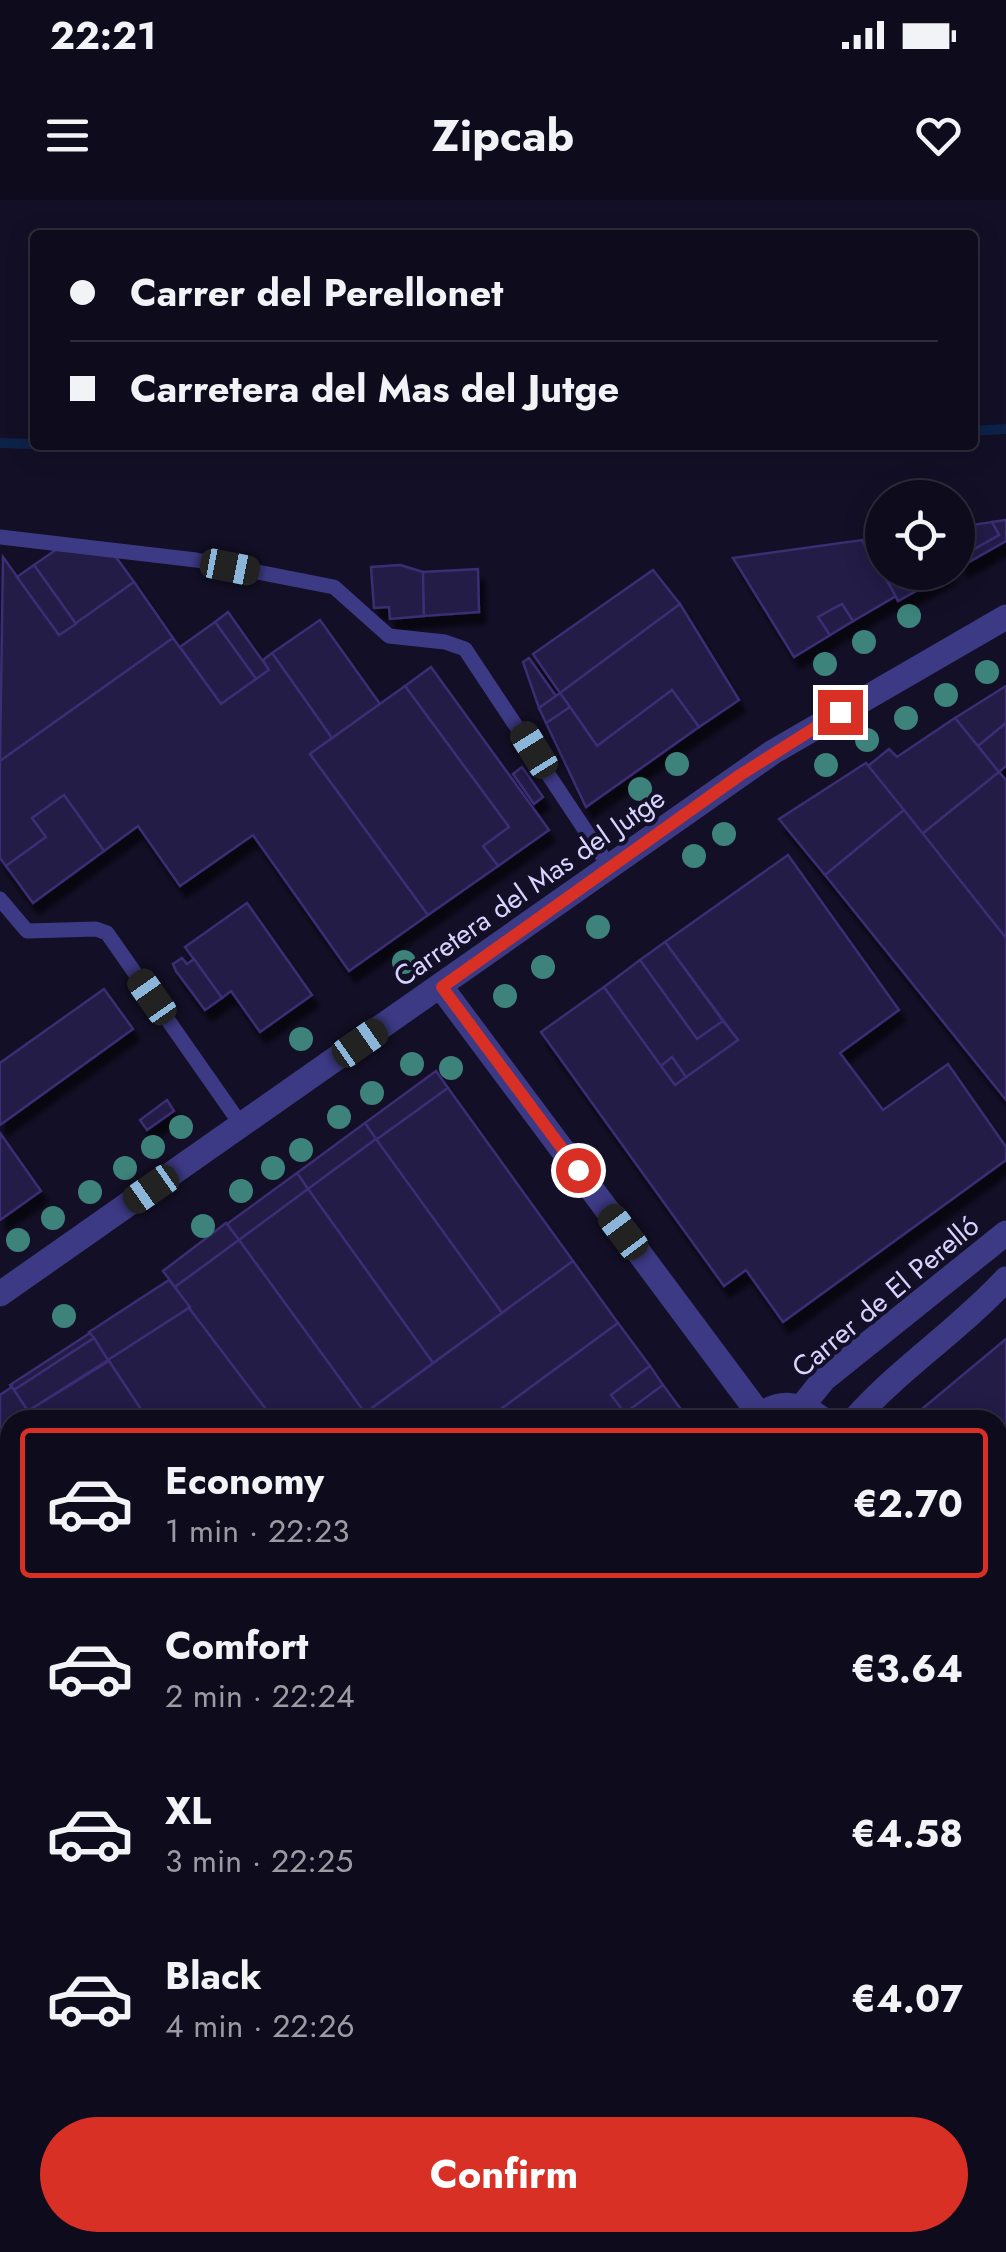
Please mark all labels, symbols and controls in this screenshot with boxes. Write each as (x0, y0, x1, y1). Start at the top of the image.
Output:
text: 22:21 (50, 8, 156, 63)
text: Zipcab (432, 103, 574, 168)
icon: menu (40, 108, 95, 163)
icon: heart (911, 108, 966, 163)
text: Carrer del Perellonet (130, 265, 503, 320)
text: Carretera del Mas del Jutge (130, 361, 619, 416)
map controls (865, 480, 975, 590)
button: locate (865, 480, 975, 590)
car (198, 547, 262, 587)
route end (818, 690, 863, 735)
car (505, 717, 563, 783)
street label: Carretera del Mas del Jutge (385, 778, 673, 997)
car (123, 964, 181, 1030)
car (327, 1014, 393, 1072)
route start (556, 1148, 601, 1193)
car (118, 1160, 184, 1218)
car (593, 1199, 653, 1265)
street label: Carrer de El Perelló (783, 1206, 988, 1387)
text: Economy (165, 1453, 324, 1508)
icon: car (45, 1458, 135, 1548)
text: €2.70 (853, 1476, 963, 1531)
text: 1 min · 22:23 (165, 1508, 350, 1554)
text: Comfort (165, 1618, 308, 1673)
icon: car (45, 1623, 135, 1713)
text: €3.64 (851, 1641, 963, 1696)
text: 2 min · 22:24 (165, 1673, 355, 1719)
text: XL (165, 1783, 211, 1838)
icon: car (45, 1788, 135, 1878)
text: €4.58 (851, 1806, 963, 1861)
text: 3 min · 22:25 (165, 1838, 353, 1884)
text: Black (165, 1948, 262, 2003)
icon: car (45, 1953, 135, 2043)
text: €4.07 (851, 1971, 963, 2026)
text: 4 min · 22:26 (165, 2003, 355, 2049)
button: Confirm (40, 2117, 968, 2232)

